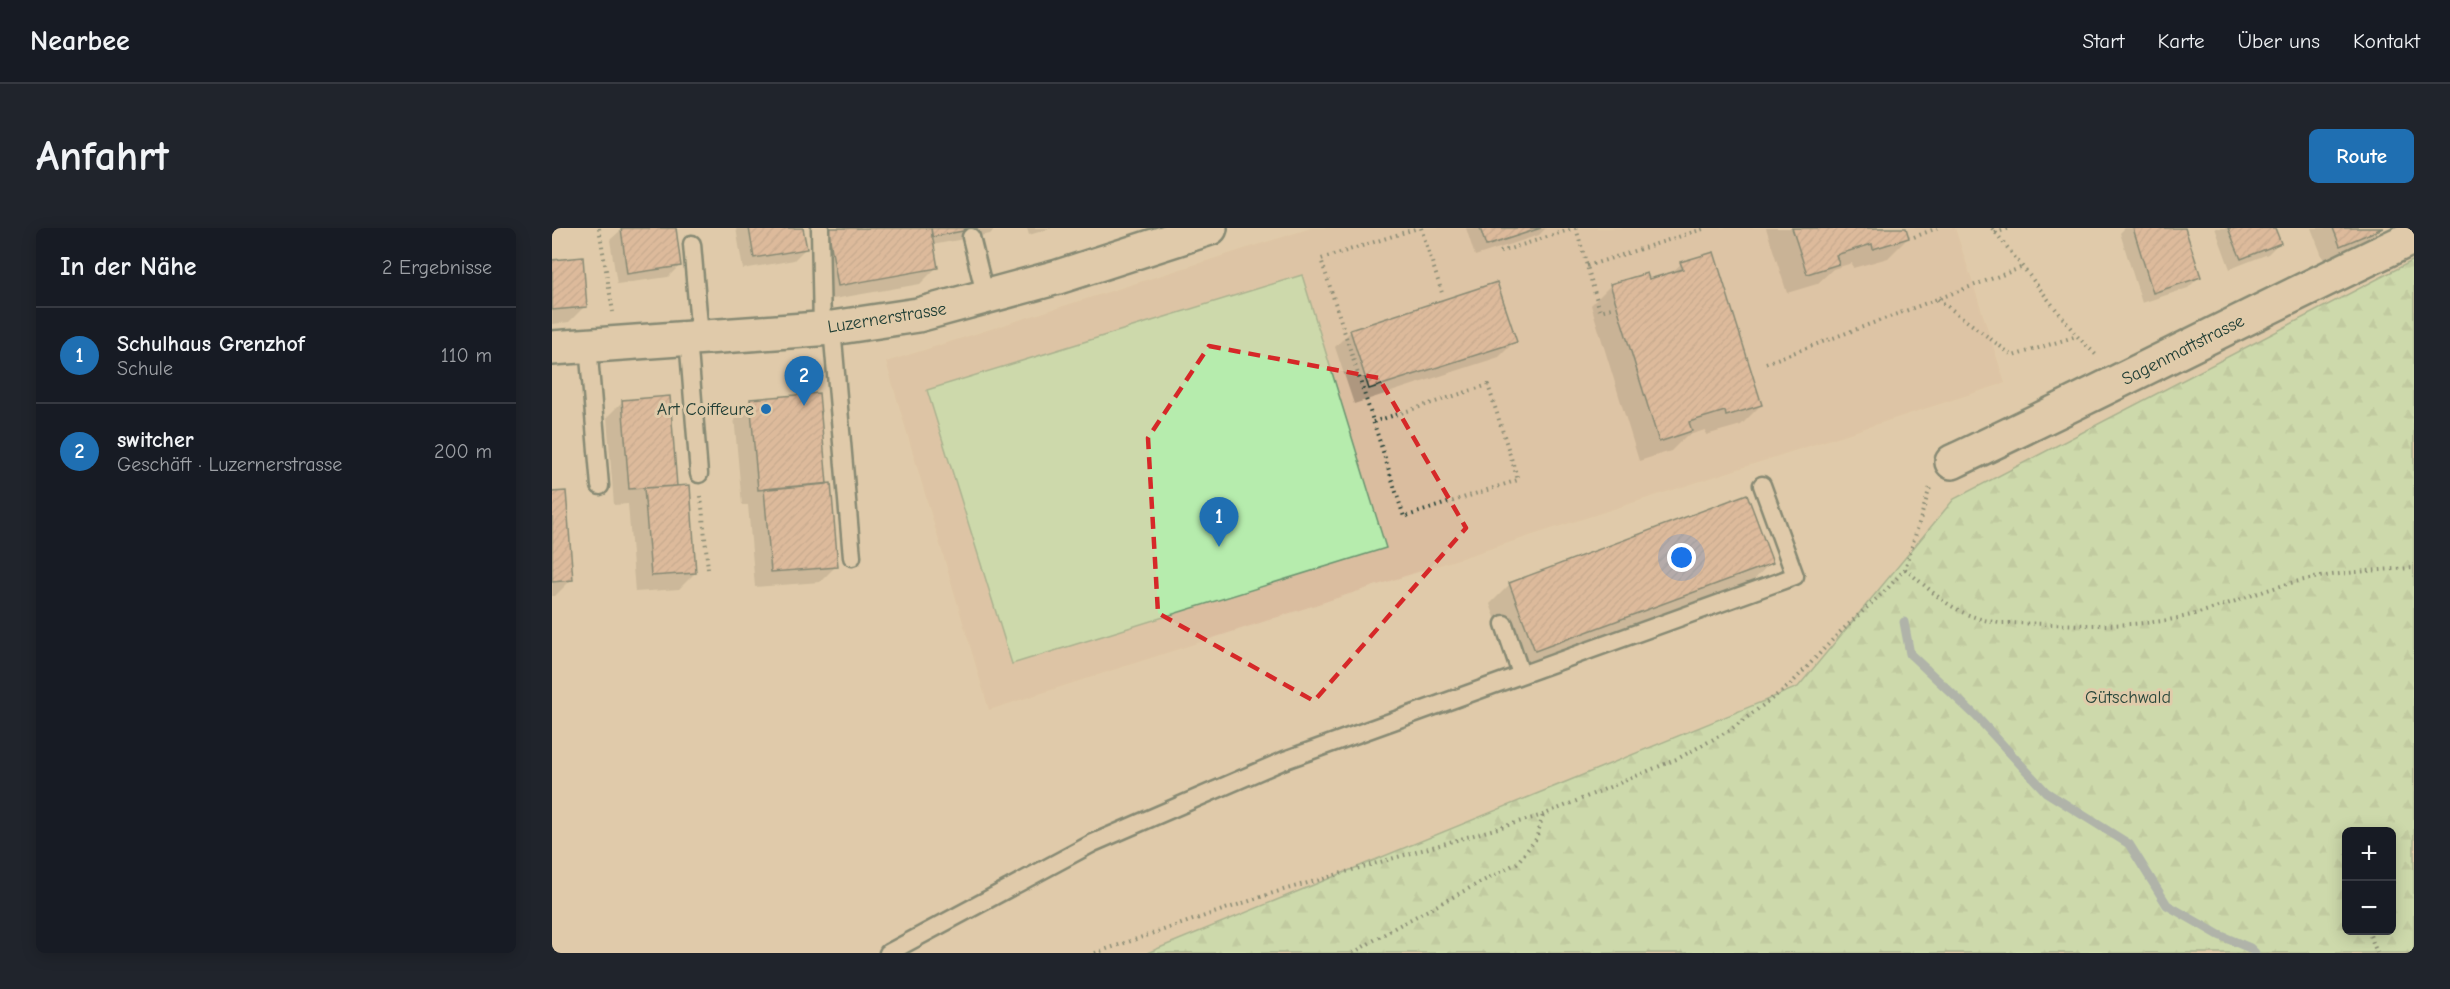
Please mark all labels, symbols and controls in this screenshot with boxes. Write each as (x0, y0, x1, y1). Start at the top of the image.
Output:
text: Nearbee (30, 25, 130, 57)
text: Start (2082, 29, 2125, 53)
text: Karte (2158, 29, 2204, 53)
text: Über uns (2237, 29, 2320, 53)
text: Kontakt (2353, 29, 2420, 53)
button: Route (2309, 129, 2414, 183)
text: Anfahrt (36, 132, 169, 181)
text: In der Nähe (60, 252, 197, 282)
text: 2 Ergebnisse (382, 256, 492, 279)
street label: Luzernerstrasse (826, 298, 948, 338)
street label: Sagenmattstrasse (2118, 310, 2248, 390)
text: Schulhaus Grenzhof (117, 331, 305, 357)
text: 1 (76, 344, 83, 367)
text: 110 m (441, 344, 492, 367)
pin: 2 (784, 356, 824, 406)
text: Schule (117, 357, 173, 380)
place label: Art Coiffeure (657, 399, 754, 420)
marker: Art Coiffeure (759, 402, 773, 416)
text: switcher (117, 427, 194, 453)
text: 2 (75, 440, 84, 463)
text: 200 m (434, 440, 492, 463)
text: Geschäft · Luzernerstrasse (117, 453, 342, 476)
pin: 1 (1200, 498, 1238, 547)
your location (1667, 543, 1696, 572)
park label: Gütschwald (2085, 687, 2171, 708)
map controls (2342, 827, 2396, 935)
button: + (2342, 827, 2396, 881)
button: − (2342, 881, 2396, 935)

